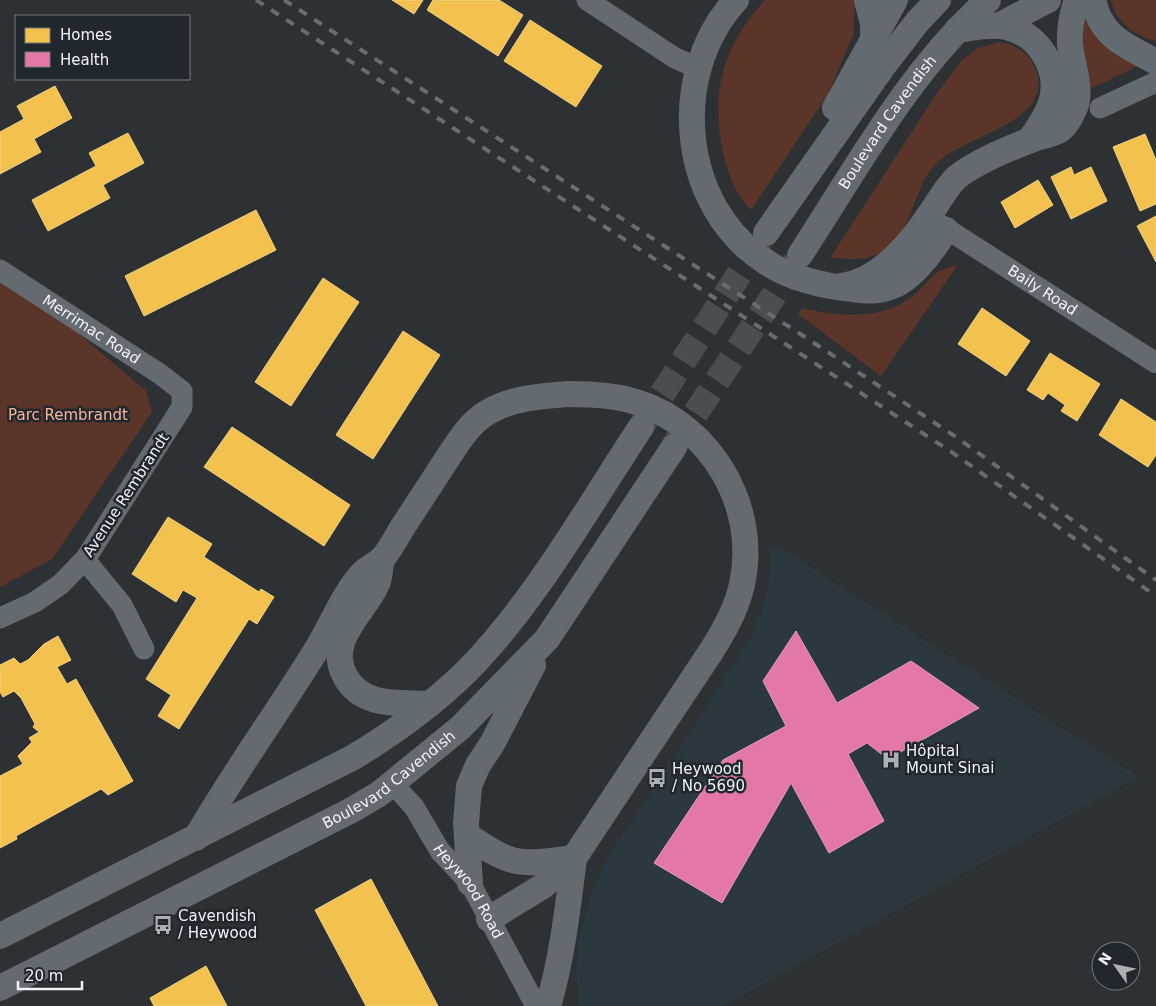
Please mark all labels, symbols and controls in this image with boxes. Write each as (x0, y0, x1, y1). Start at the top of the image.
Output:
legend (15, 15, 190, 80)
text: Homes (60, 26, 112, 44)
text: Health (60, 51, 109, 69)
street label: Boulevard Cavendish (835, 52, 940, 193)
street label: Baily Road (1004, 261, 1081, 319)
street label: Merrimac Road (39, 291, 144, 368)
park label: Parc Rembrandt (8, 406, 128, 424)
street label: Avenue Rembrandt (79, 430, 173, 560)
street label: Boulevard Cavendish (319, 727, 459, 832)
place label: Hôpital Mount Sinai (906, 742, 994, 777)
hospital icon: Hôpital Mount Sinai (880, 749, 902, 771)
place label: Heywood / No 5690 (672, 760, 745, 795)
bus stop icon: Heywood / No 5690 (646, 767, 668, 789)
street label: Heywood Road (429, 841, 507, 942)
place label: Cavendish / Heywood (178, 907, 257, 942)
bus stop icon: Cavendish / Heywood (152, 914, 174, 936)
north arrow (1091, 941, 1141, 991)
text: N (1095, 950, 1115, 968)
scale bar (18, 958, 81, 990)
text: 20 m (25, 967, 63, 985)

